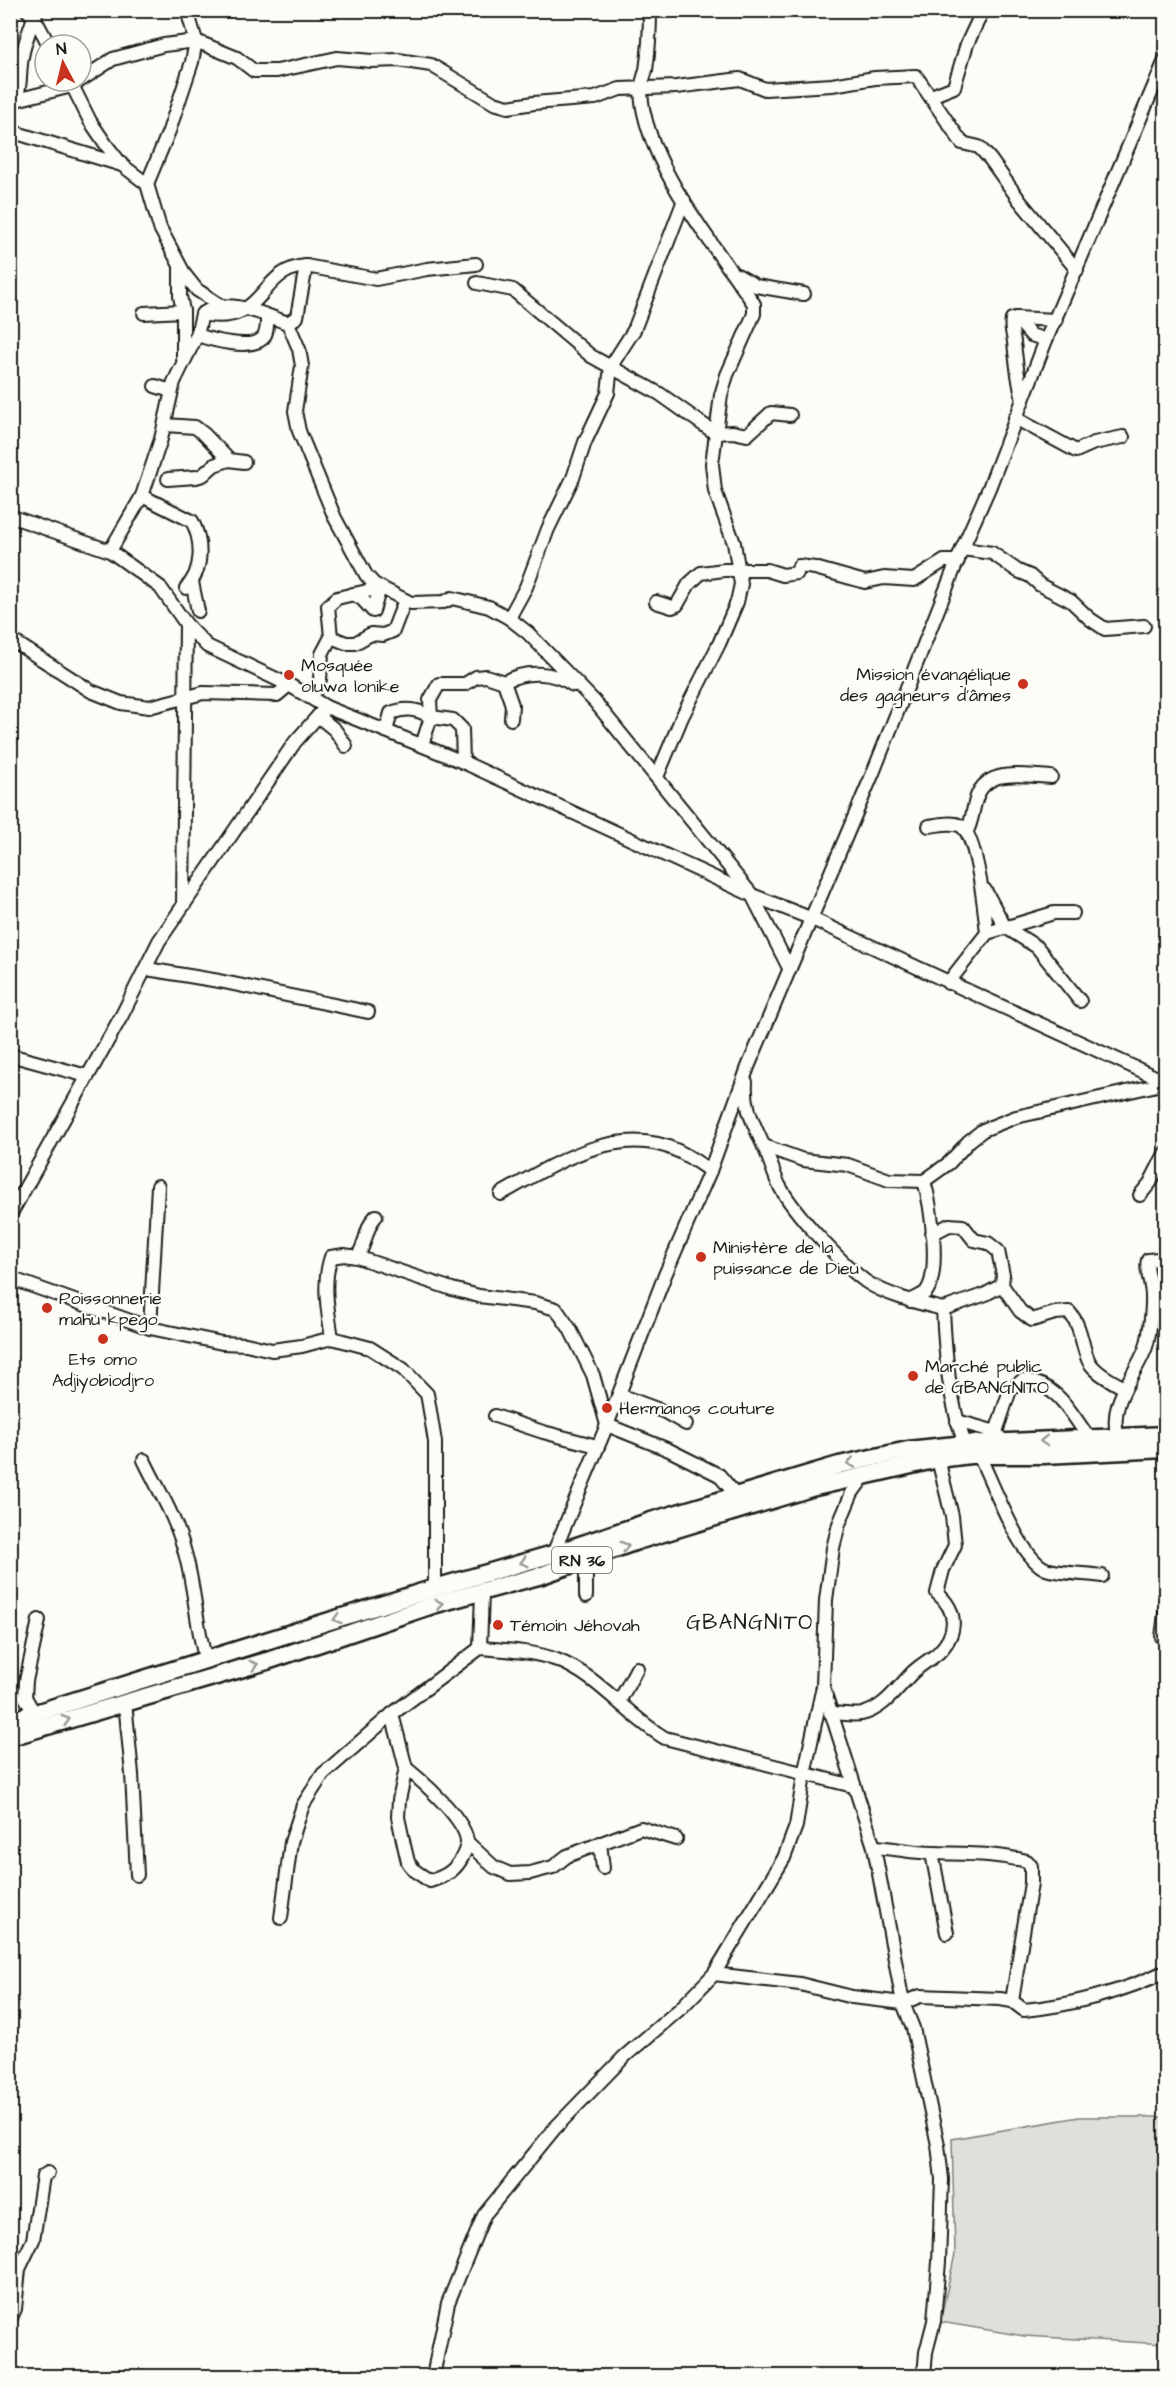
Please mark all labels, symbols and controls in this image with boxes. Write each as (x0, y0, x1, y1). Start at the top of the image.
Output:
north arrow (33, 33, 93, 93)
text: N (55, 38, 68, 61)
place label: Mosquée oluwa lonike (301, 653, 400, 699)
place label: Mission évangélique des gagneurs d'âmes (840, 662, 1011, 709)
marker: Mosquée oluwa lonike (282, 668, 296, 682)
marker: Mission évangélique des gagneurs d'âmes (1016, 677, 1030, 691)
place label: Ministère de la puissance de Dieu (713, 1235, 859, 1281)
marker: Ministère de la puissance de Dieu (694, 1250, 708, 1264)
place label: Poissonnerie mahu kpego (59, 1286, 162, 1333)
marker: Poissonnerie mahu kpego (40, 1301, 54, 1315)
marker: Ets omo Adjiyobiodjro (96, 1332, 110, 1346)
place label: Ets omo Adjiyobiodjro (52, 1347, 154, 1394)
place label: Marché public de GBANGNITO (925, 1354, 1049, 1400)
marker: Marché public de GBANGNITO (906, 1369, 920, 1383)
place label: Hermanos couture (619, 1396, 775, 1421)
marker: Hermanos couture (600, 1401, 614, 1415)
one-way arrow (1040, 1434, 1049, 1447)
one-way arrow (846, 1456, 856, 1469)
one-way arrow (619, 1540, 630, 1553)
road number: RN 36 (552, 1547, 612, 1573)
one-way arrow (519, 1555, 530, 1567)
one-way arrow (434, 1598, 444, 1611)
district label: GBANGNITO (686, 1608, 814, 1637)
one-way arrow (332, 1612, 343, 1625)
place label: Témoin Jéhovah (510, 1613, 640, 1638)
marker: Témoin Jéhovah (491, 1618, 505, 1632)
one-way arrow (248, 1660, 259, 1672)
one-way arrow (61, 1715, 71, 1727)

